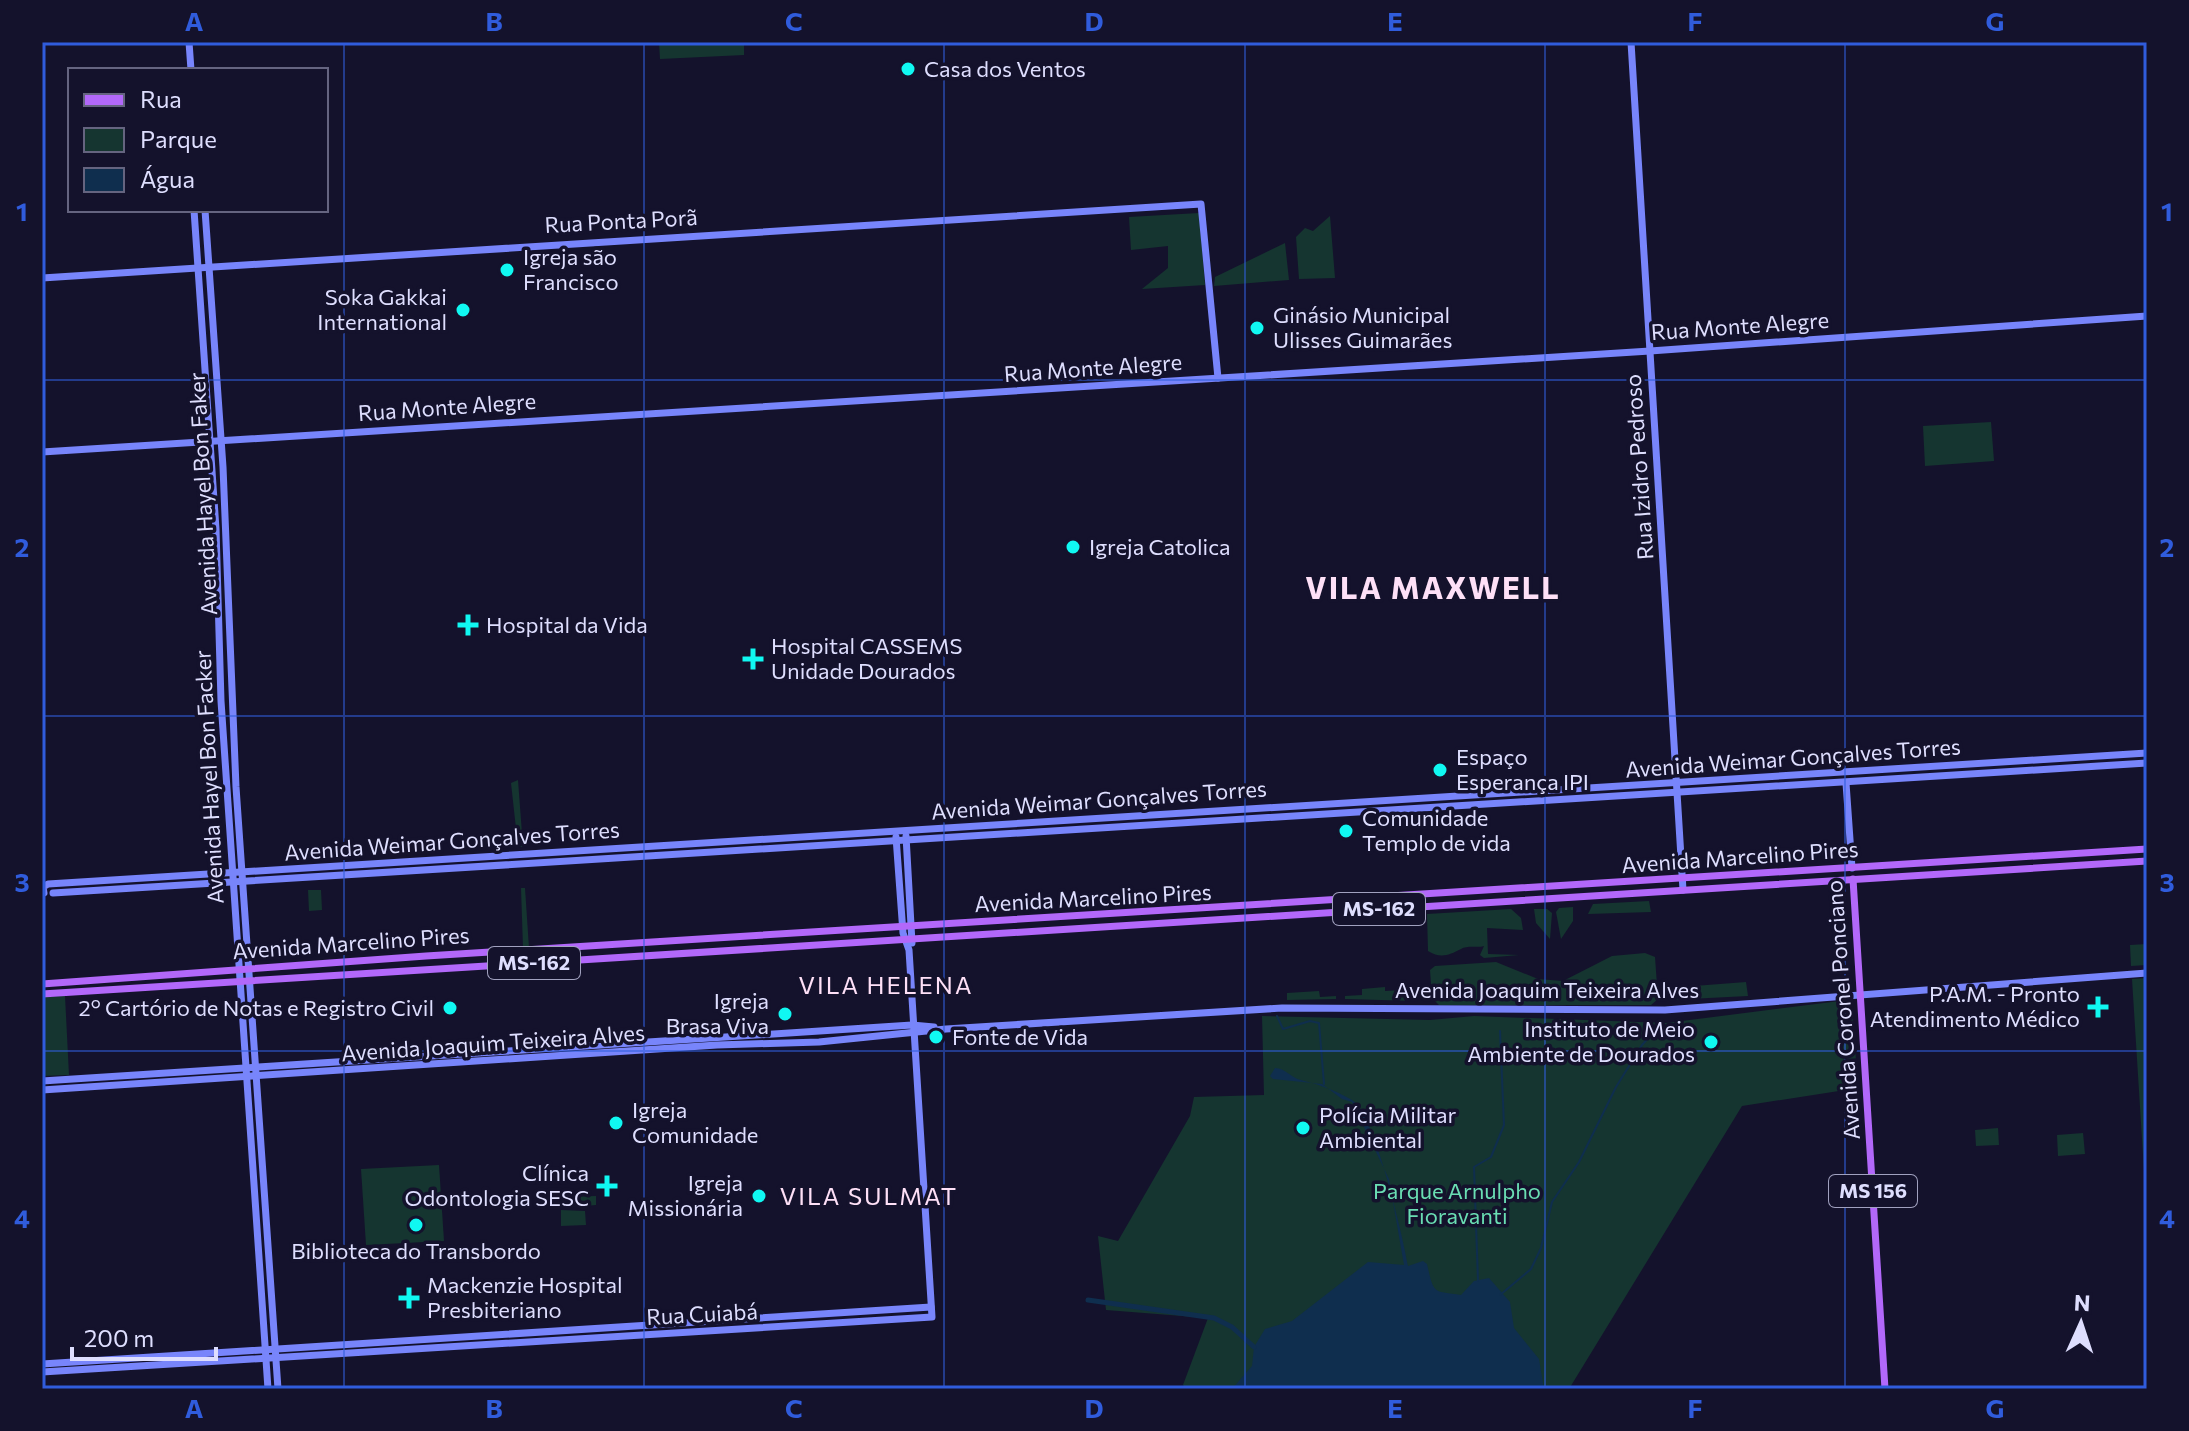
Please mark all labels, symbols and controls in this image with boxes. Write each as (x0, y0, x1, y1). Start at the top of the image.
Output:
text: A (185, 5, 204, 36)
text: B (485, 5, 503, 36)
text: C (785, 5, 803, 36)
text: D (1084, 5, 1104, 36)
text: E (1387, 5, 1403, 36)
text: F (1687, 5, 1703, 36)
text: G (1986, 5, 2004, 36)
place label: Casa dos Ventos (924, 55, 1086, 82)
marker: Casa dos Ventos (899, 60, 917, 78)
legend (68, 68, 328, 212)
text: Rua (140, 84, 182, 113)
text: Parque (140, 124, 217, 153)
text: Água (140, 164, 195, 193)
text: 1 (16, 195, 28, 226)
text: 1 (2161, 195, 2173, 226)
street label: Rua Ponta Porã (544, 203, 698, 238)
place label: Igreja são Francisco (523, 243, 619, 295)
marker: Igreja são Francisco (498, 261, 516, 279)
place label: Soka Gakkai International (317, 283, 447, 335)
marker: Soka Gakkai International (454, 301, 472, 319)
place label: Ginásio Municipal Ulisses Guimarães (1273, 301, 1453, 353)
street label: Rua Monte Alegre (1650, 306, 1830, 345)
marker: Ginásio Municipal Ulisses Guimarães (1248, 319, 1266, 337)
street label: Rua Monte Alegre (1003, 348, 1183, 387)
street label: Avenida Hayel Bon Faker (183, 372, 222, 616)
street label: Rua Izidro Pedroso (1619, 373, 1658, 561)
street label: Rua Monte Alegre (357, 387, 537, 426)
text: 2 (15, 531, 29, 562)
text: 2 (2160, 531, 2174, 562)
place label: Igreja Catolica (1089, 533, 1231, 560)
marker: Igreja Catolica (1064, 538, 1082, 556)
district label: VILA MAXWELL (1305, 568, 1561, 605)
place label: Hospital da Vida (486, 611, 648, 638)
marker: Hospital da Vida (457, 614, 479, 636)
place label: Hospital CASSEMS Unidade Dourados (771, 632, 963, 684)
marker: Hospital CASSEMS Unidade Dourados (742, 648, 764, 670)
street label: Avenida Hayel Bon Facker (188, 649, 229, 905)
street label: Avenida Weimar Gonçalves Torres (1624, 732, 1962, 783)
place label: Espaço Esperança IPI (1456, 743, 1589, 795)
marker: Espaço Esperança IPI (1431, 761, 1449, 779)
street label: Avenida Weimar Gonçalves Torres (930, 774, 1268, 825)
place label: Comunidade Templo de vida (1362, 804, 1511, 856)
street label: Avenida Weimar Gonçalves Torres (283, 815, 621, 866)
marker: Comunidade Templo de vida (1337, 822, 1355, 840)
street label: Avenida Marcelino Pires (1621, 835, 1859, 878)
text: 3 (14, 866, 30, 897)
text: 3 (2159, 866, 2175, 897)
street label: Avenida Marcelino Pires (974, 878, 1212, 917)
street label: Avenida Coronel Ponciano (1820, 879, 1865, 1141)
road number: MS-162 (1333, 893, 1425, 925)
street label: Avenida Marcelino Pires (232, 921, 470, 964)
road number: MS-162 (488, 947, 580, 979)
district label: VILA HELENA (799, 970, 973, 999)
street label: Avenida Joaquim Teixeira Alves (1395, 976, 1699, 1003)
place label: P.A.M. - Pronto Atendimento Médico (1870, 980, 2080, 1032)
place label: Igreja Brasa Viva (666, 987, 769, 1039)
place label: 2º Cartório de Notas e Registro Civil (79, 994, 434, 1021)
marker: P.A.M. - Pronto Atendimento Médico (2087, 996, 2109, 1018)
marker: 2º Cartório de Notas e Registro Civil (441, 999, 459, 1017)
marker: Igreja Brasa Viva (776, 1005, 794, 1023)
place label: Instituto de Meio Ambiente de Dourados (1467, 1015, 1695, 1067)
street label: Avenida Joaquim Teixeira Alves (340, 1018, 646, 1067)
place label: Fonte de Vida (952, 1023, 1088, 1050)
marker: Fonte de Vida (927, 1028, 945, 1046)
marker: Instituto de Meio Ambiente de Dourados (1702, 1033, 1720, 1051)
place label: Igreja Comunidade (632, 1096, 758, 1148)
place label: Polícia Militar Ambiental (1319, 1101, 1457, 1153)
marker: Igreja Comunidade (607, 1114, 625, 1132)
marker: Polícia Militar Ambiental (1294, 1119, 1312, 1137)
place label: Clínica Odontologia SESC (405, 1159, 589, 1211)
place label: Igreja Missionária (628, 1169, 743, 1221)
marker: Clínica Odontologia SESC (596, 1175, 618, 1197)
road number: MS 156 (1829, 1175, 1917, 1207)
park label: Parque Arnulpho Fioravanti (1373, 1177, 1541, 1229)
district label: VILA SULMAT (780, 1181, 958, 1210)
marker: Igreja Missionária (750, 1187, 768, 1205)
text: 4 (14, 1202, 30, 1233)
text: 4 (2159, 1202, 2175, 1233)
marker: Biblioteca do Transbordo (407, 1216, 425, 1234)
place label: Biblioteca do Transbordo (291, 1237, 541, 1264)
place label: Mackenzie Hospital Presbiteriano (427, 1271, 622, 1323)
north arrow (2041, 1283, 2121, 1363)
marker: Mackenzie Hospital Presbiteriano (398, 1287, 420, 1309)
text: N (2073, 1289, 2091, 1316)
street label: Rua Cuiabá (646, 1297, 758, 1330)
scale bar (72, 1311, 216, 1361)
text: 200 m (84, 1323, 154, 1352)
text: A (185, 1392, 204, 1423)
text: B (485, 1392, 503, 1423)
text: C (785, 1392, 803, 1423)
text: D (1084, 1392, 1104, 1423)
text: E (1387, 1392, 1403, 1423)
text: F (1687, 1392, 1703, 1423)
text: G (1986, 1392, 2004, 1423)

